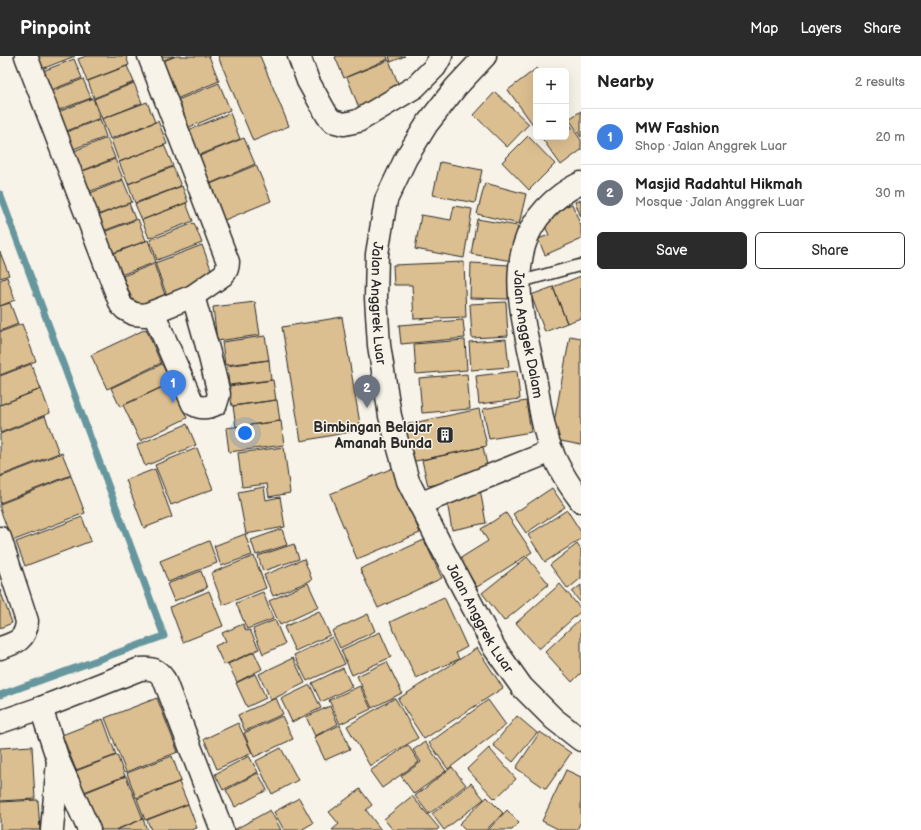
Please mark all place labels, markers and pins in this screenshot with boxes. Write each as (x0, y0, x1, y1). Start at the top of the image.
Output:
pin: 1 (160, 370, 186, 403)
pin: 2 (354, 375, 380, 408)
place label: Bimbingan Belajar Amanah Bunda (313, 419, 432, 452)
building icon: Bimbingan Belajar Amanah Bunda (435, 425, 455, 445)

